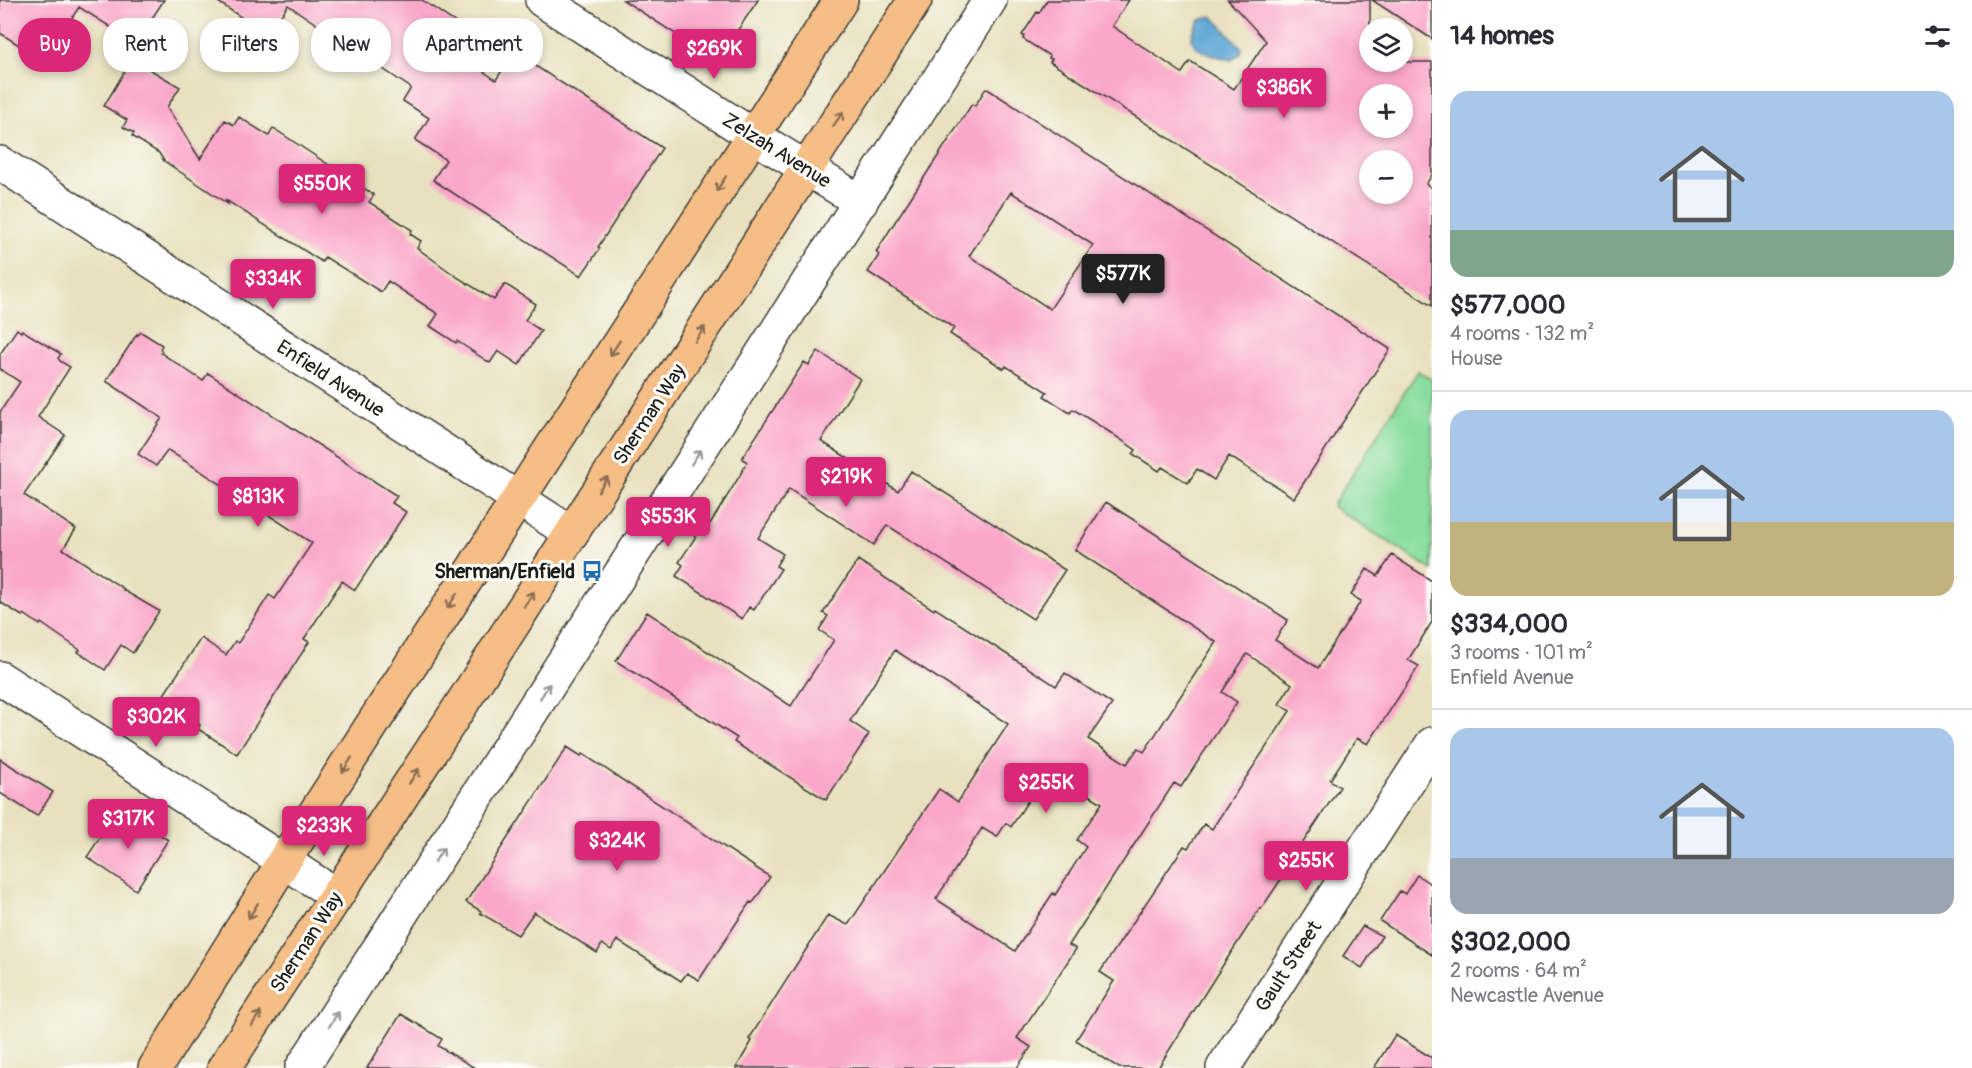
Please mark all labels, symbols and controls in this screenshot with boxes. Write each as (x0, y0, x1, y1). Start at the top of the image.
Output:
chip: Buy (18, 18, 91, 72)
chip: Rent (103, 18, 188, 72)
chip: Filters (200, 18, 299, 72)
chip: New (311, 18, 391, 72)
chip: Apartment (403, 18, 543, 72)
map controls (1359, 18, 1413, 204)
button: layers (1359, 18, 1413, 72)
text: 14 homes (1450, 20, 1554, 52)
icon: filters (1921, 20, 1954, 53)
pin: $269K (672, 29, 756, 80)
text: $269K (686, 36, 742, 61)
pin: $386K (1242, 68, 1326, 119)
text: $386K (1256, 75, 1312, 100)
button: + (1359, 84, 1413, 138)
street label: Zelzah Avenue (718, 107, 836, 194)
one-way arrow (832, 112, 844, 128)
icon: home (1648, 130, 1756, 238)
button: − (1359, 150, 1413, 204)
pin: $550K (280, 164, 364, 215)
text: $550K (293, 171, 351, 196)
one-way arrow (714, 176, 727, 193)
pin: $577K (1081, 254, 1165, 305)
pin: $334K (231, 259, 315, 310)
text: $577K (1096, 261, 1150, 286)
text: $334K (245, 266, 301, 291)
text: $577,000 (1450, 289, 1566, 321)
text: 4 rooms · 132 m² (1450, 321, 1594, 346)
one-way arrow (694, 325, 707, 342)
street label: Enfield Avenue (272, 334, 389, 423)
one-way arrow (609, 340, 622, 357)
text: House (1450, 346, 1502, 371)
street label: Sherman Way (608, 359, 691, 469)
one-way arrow (690, 448, 703, 465)
icon: home (1648, 449, 1756, 557)
pin: $219K (804, 457, 888, 508)
text: $219K (820, 464, 872, 489)
one-way arrow (597, 475, 610, 492)
pin: $813K (216, 477, 300, 528)
text: $813K (232, 484, 284, 509)
pin: $553K (626, 497, 710, 548)
text: $553K (640, 504, 696, 529)
place label: Sherman/Enfield (434, 559, 575, 584)
bus stop icon: Sherman/Enfield (580, 559, 604, 583)
one-way arrow (523, 591, 535, 608)
one-way arrow (446, 592, 458, 609)
text: $334,000 (1450, 608, 1568, 640)
text: 3 rooms · 101 m² (1450, 640, 1593, 665)
text: Enfield Avenue (1450, 665, 1574, 690)
one-way arrow (539, 683, 551, 700)
pin: $302K (114, 697, 198, 748)
text: $302K (127, 704, 185, 729)
one-way arrow (340, 756, 352, 773)
pin: $255K (1004, 763, 1088, 814)
icon: home (1648, 767, 1756, 875)
one-way arrow (409, 768, 421, 785)
text: $255K (1018, 770, 1074, 795)
pin: $317K (86, 799, 170, 850)
text: $317K (102, 806, 154, 831)
pin: $233K (282, 806, 366, 857)
text: $233K (296, 813, 352, 838)
pin: $324K (575, 821, 659, 872)
text: $324K (589, 828, 645, 853)
pin: $255K (1264, 841, 1348, 892)
one-way arrow (433, 847, 445, 864)
text: $255K (1278, 848, 1334, 873)
street label: Sherman Way (265, 887, 348, 997)
one-way arrow (247, 902, 259, 919)
street label: Gault Street (1250, 915, 1328, 1017)
text: $302,000 (1450, 926, 1571, 958)
text: 2 rooms · 64 m² (1450, 958, 1587, 983)
text: Newcastle Avenue (1450, 983, 1604, 1008)
one-way arrow (250, 1011, 262, 1028)
one-way arrow (328, 1011, 340, 1028)

